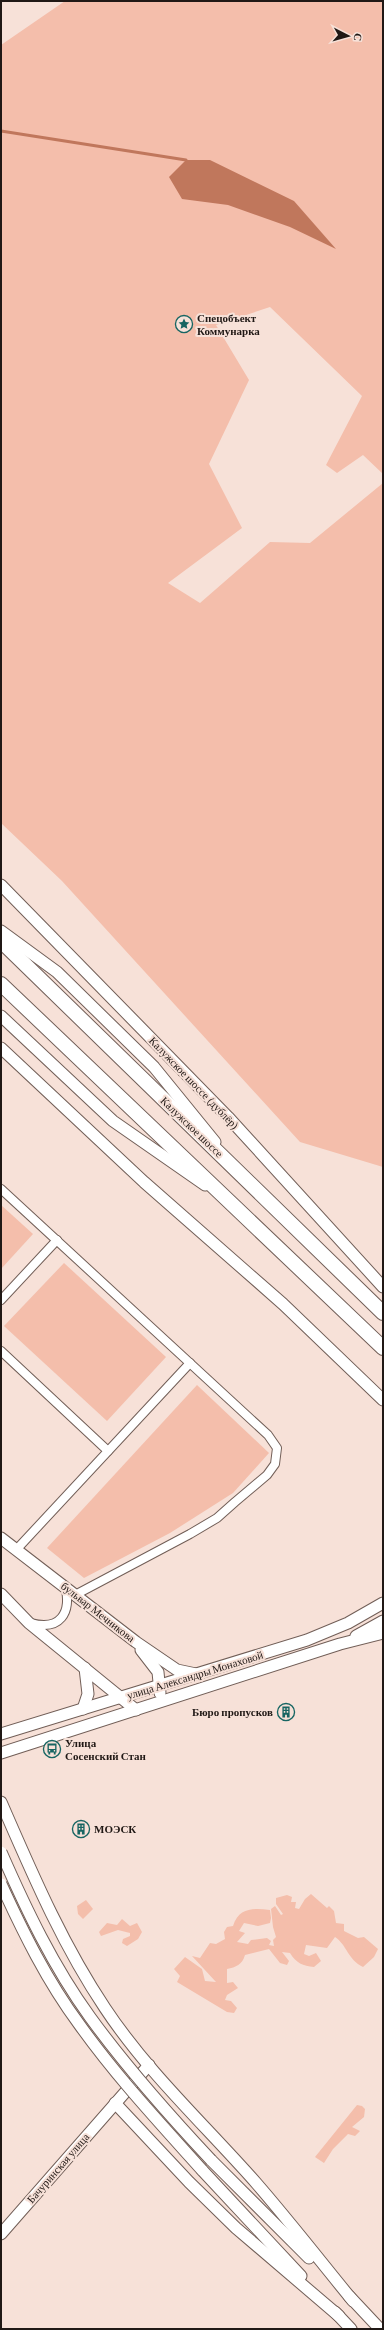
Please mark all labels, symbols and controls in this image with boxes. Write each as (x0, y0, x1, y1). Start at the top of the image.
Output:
north arrow (328, 16, 368, 56)
text: С (352, 32, 364, 42)
place label: Спецобъект Коммунарка (197, 312, 260, 337)
place icon: Спецобъект Коммунарка (174, 314, 194, 334)
street label: Калужское шоссе (дублёр) (146, 1034, 242, 1132)
street label: Калужское шоссе (158, 1094, 226, 1160)
street label: бульвар Мечникова (59, 1580, 137, 1644)
street label: улица Александры Монаховой (125, 1648, 265, 1701)
building icon: Бюро пропусков (276, 1702, 296, 1722)
place label: Бюро пропусков (192, 1706, 273, 1718)
place label: Улица Сосенский Стан (65, 1737, 147, 1762)
bus stop icon: Улица Сосенский Стан (42, 1739, 62, 1759)
building icon: МОЭСК (71, 1819, 91, 1839)
place label: МОЭСК (94, 1823, 136, 1835)
street label: Бачуринская улица (25, 2131, 92, 2205)

